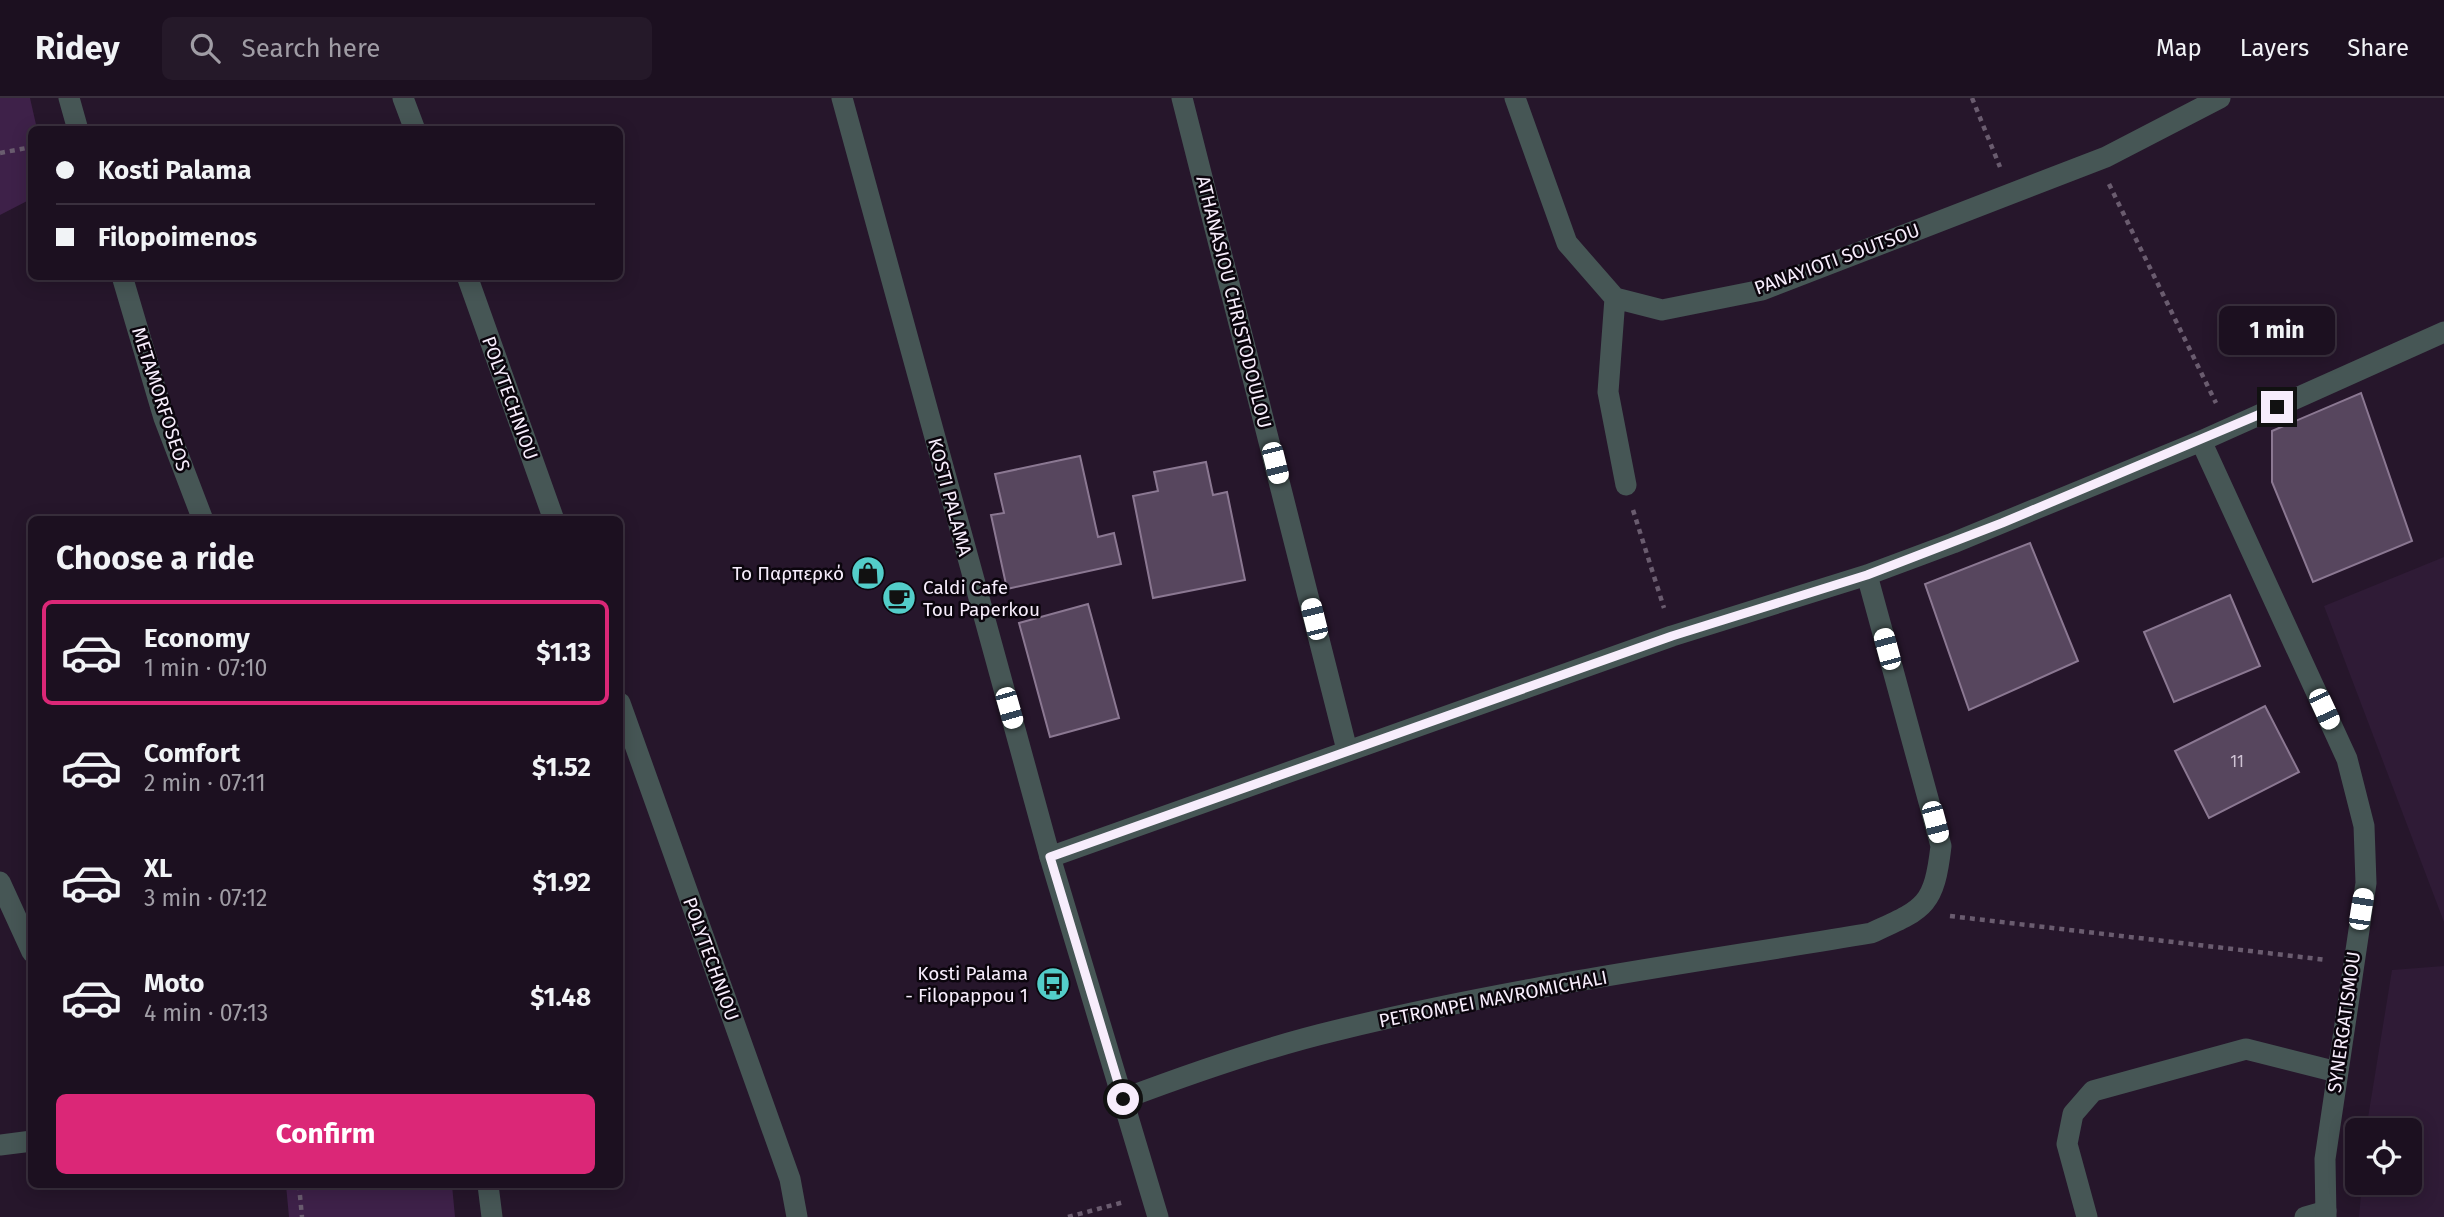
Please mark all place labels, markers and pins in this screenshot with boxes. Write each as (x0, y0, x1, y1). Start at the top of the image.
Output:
shop icon: Το Παρπερκό (849, 554, 887, 592)
place label: Το Παρπερκό (732, 562, 844, 585)
place label: Caldi Cafe Tou Paperkou (923, 576, 1040, 621)
cafe icon: Caldi Cafe Tou Paperkou (880, 579, 918, 617)
place label: Kosti Palama - Filopappou 1 (905, 962, 1028, 1007)
bus stop icon: Kosti Palama - Filopappou 1 (1034, 965, 1072, 1003)

